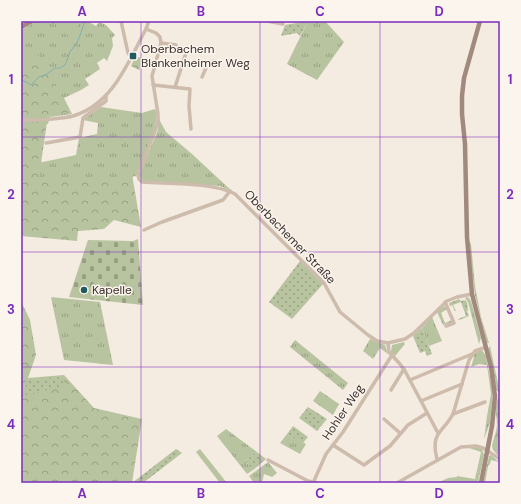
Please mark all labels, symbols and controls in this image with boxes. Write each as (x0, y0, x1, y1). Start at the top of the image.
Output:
text: A (77, 3, 87, 20)
text: B (197, 3, 205, 20)
text: C (315, 3, 325, 20)
text: D (434, 3, 444, 20)
place label: Oberbachem Blankenheimer Weg (141, 41, 250, 71)
marker: Oberbachem Blankenheimer Weg (128, 51, 138, 61)
text: 1 (9, 71, 13, 88)
text: 1 (508, 71, 512, 88)
text: 2 (7, 186, 15, 203)
street label: Oberbachemer Straße (241, 186, 339, 288)
text: 2 (506, 186, 514, 203)
place label: Kapelle (92, 282, 132, 298)
marker: Kapelle (79, 285, 89, 295)
text: 3 (7, 301, 15, 318)
text: 3 (506, 301, 514, 318)
street label: Hohler Weg (319, 381, 368, 443)
text: 4 (7, 416, 15, 433)
text: 4 (506, 416, 514, 433)
text: A (77, 485, 87, 502)
text: B (197, 485, 205, 502)
text: C (315, 485, 325, 502)
text: D (434, 485, 444, 502)

